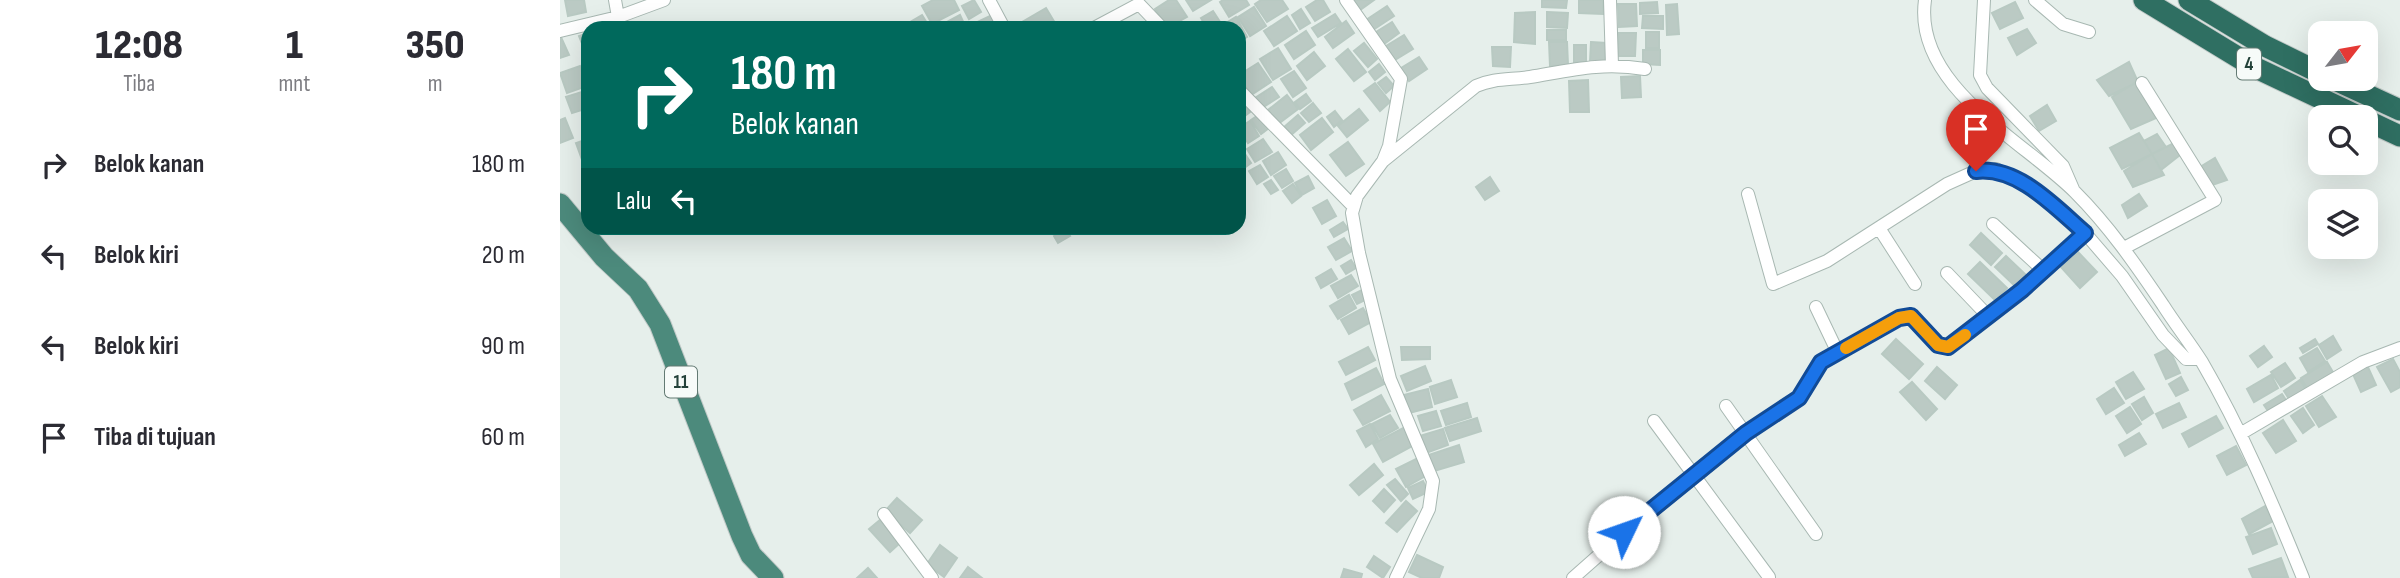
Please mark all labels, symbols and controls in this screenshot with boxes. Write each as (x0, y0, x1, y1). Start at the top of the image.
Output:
text: 12:08 (95, 20, 183, 71)
text: 1 (286, 20, 303, 71)
text: 350 (406, 20, 465, 71)
north arrow (2308, 21, 2378, 91)
map controls (2308, 21, 2378, 259)
text: 180 m (731, 45, 837, 104)
road number: 4 (2237, 48, 2261, 80)
icon: right (616, 49, 707, 140)
text: Tiba (123, 70, 155, 98)
text: mnt (278, 70, 310, 98)
text: m (428, 70, 443, 98)
pin (1946, 99, 2006, 171)
text: Belok kanan (731, 105, 859, 144)
button: search (2308, 105, 2378, 175)
icon: arrive (1957, 110, 1995, 148)
icon: right (35, 146, 73, 184)
text: Belok kanan (94, 149, 204, 180)
text: 180 m (472, 149, 525, 180)
icon: left (665, 182, 703, 220)
text: Lalu (616, 186, 651, 217)
button: layers (2308, 189, 2378, 259)
icon: left (35, 237, 73, 275)
text: Belok kiri (94, 240, 179, 271)
text: 20 m (482, 240, 525, 271)
icon: left (35, 328, 73, 366)
text: Belok kiri (94, 331, 179, 362)
text: 90 m (481, 331, 525, 362)
road number: 11 (665, 366, 697, 398)
icon: arrive (35, 419, 73, 457)
text: Tiba di tujuan (94, 422, 216, 453)
text: 60 m (481, 422, 525, 453)
position arrow (1587, 495, 1661, 569)

